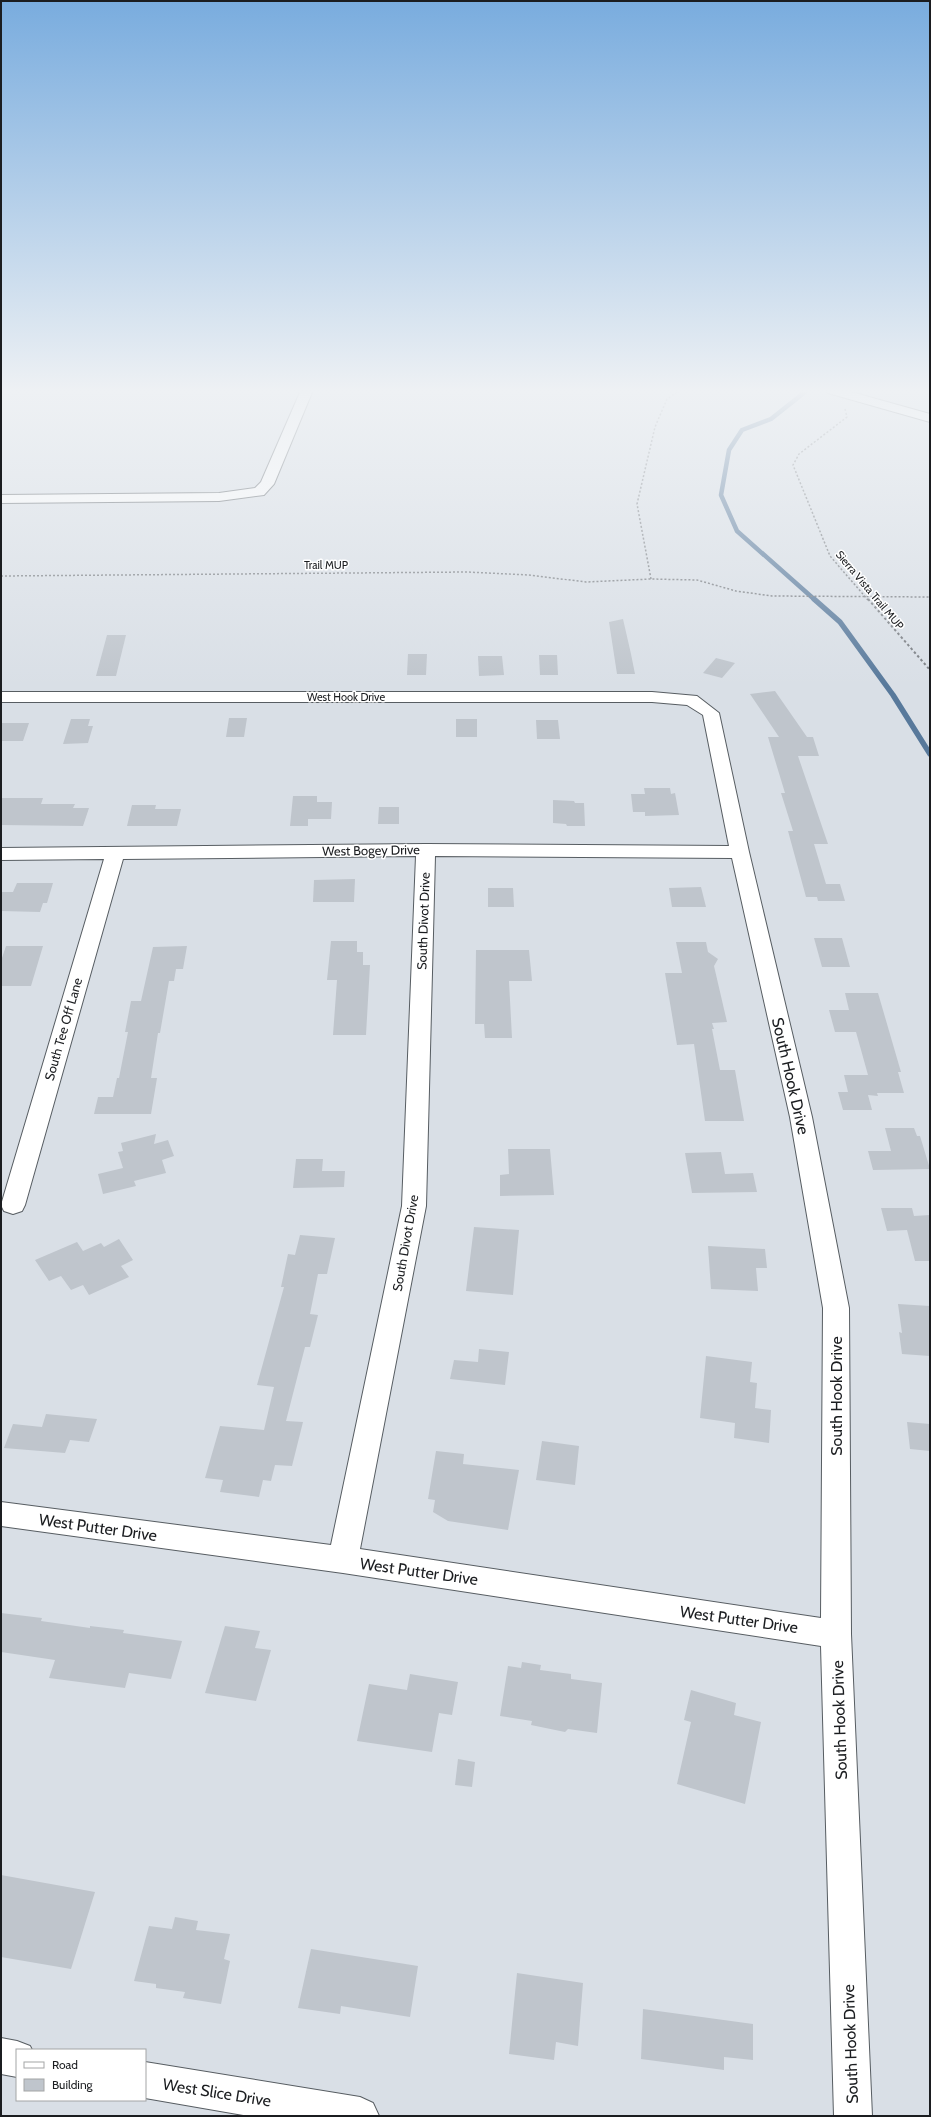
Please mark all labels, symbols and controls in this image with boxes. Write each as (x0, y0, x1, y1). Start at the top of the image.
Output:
street label: Sierra Vista Trail MUP (833, 548, 907, 633)
street label: Trail MUP (304, 558, 349, 572)
street label: West Hook Drive (307, 690, 385, 704)
street label: West Bogey Drive (322, 841, 420, 859)
street label: South Divot Drive (413, 871, 433, 970)
street label: South Tee Off Lane (41, 975, 85, 1082)
street label: South Hook Drive (768, 1016, 813, 1136)
street label: South Divot Drive (389, 1193, 421, 1293)
street label: South Hook Drive (827, 1336, 846, 1456)
street label: West Putter Drive (38, 1510, 158, 1545)
street label: West Putter Drive (359, 1554, 479, 1589)
street label: West Putter Drive (679, 1602, 799, 1637)
street label: South Hook Drive (828, 1660, 851, 1780)
street label: South Hook Drive (839, 1984, 862, 2104)
legend (16, 2049, 146, 2101)
text: Road (52, 2057, 78, 2072)
street label: West Slice Drive (161, 2075, 273, 2110)
text: Building (52, 2077, 94, 2092)

